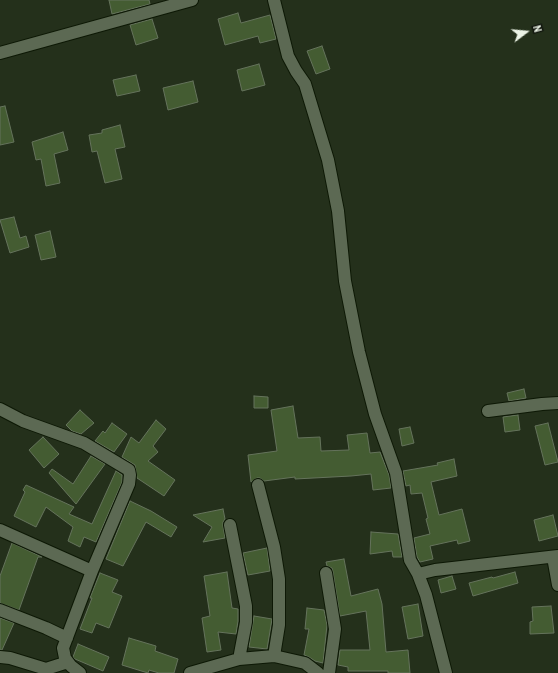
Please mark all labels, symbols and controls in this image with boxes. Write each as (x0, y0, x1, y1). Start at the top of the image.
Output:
north arrow (506, 12, 546, 52)
text: N (530, 24, 545, 34)

